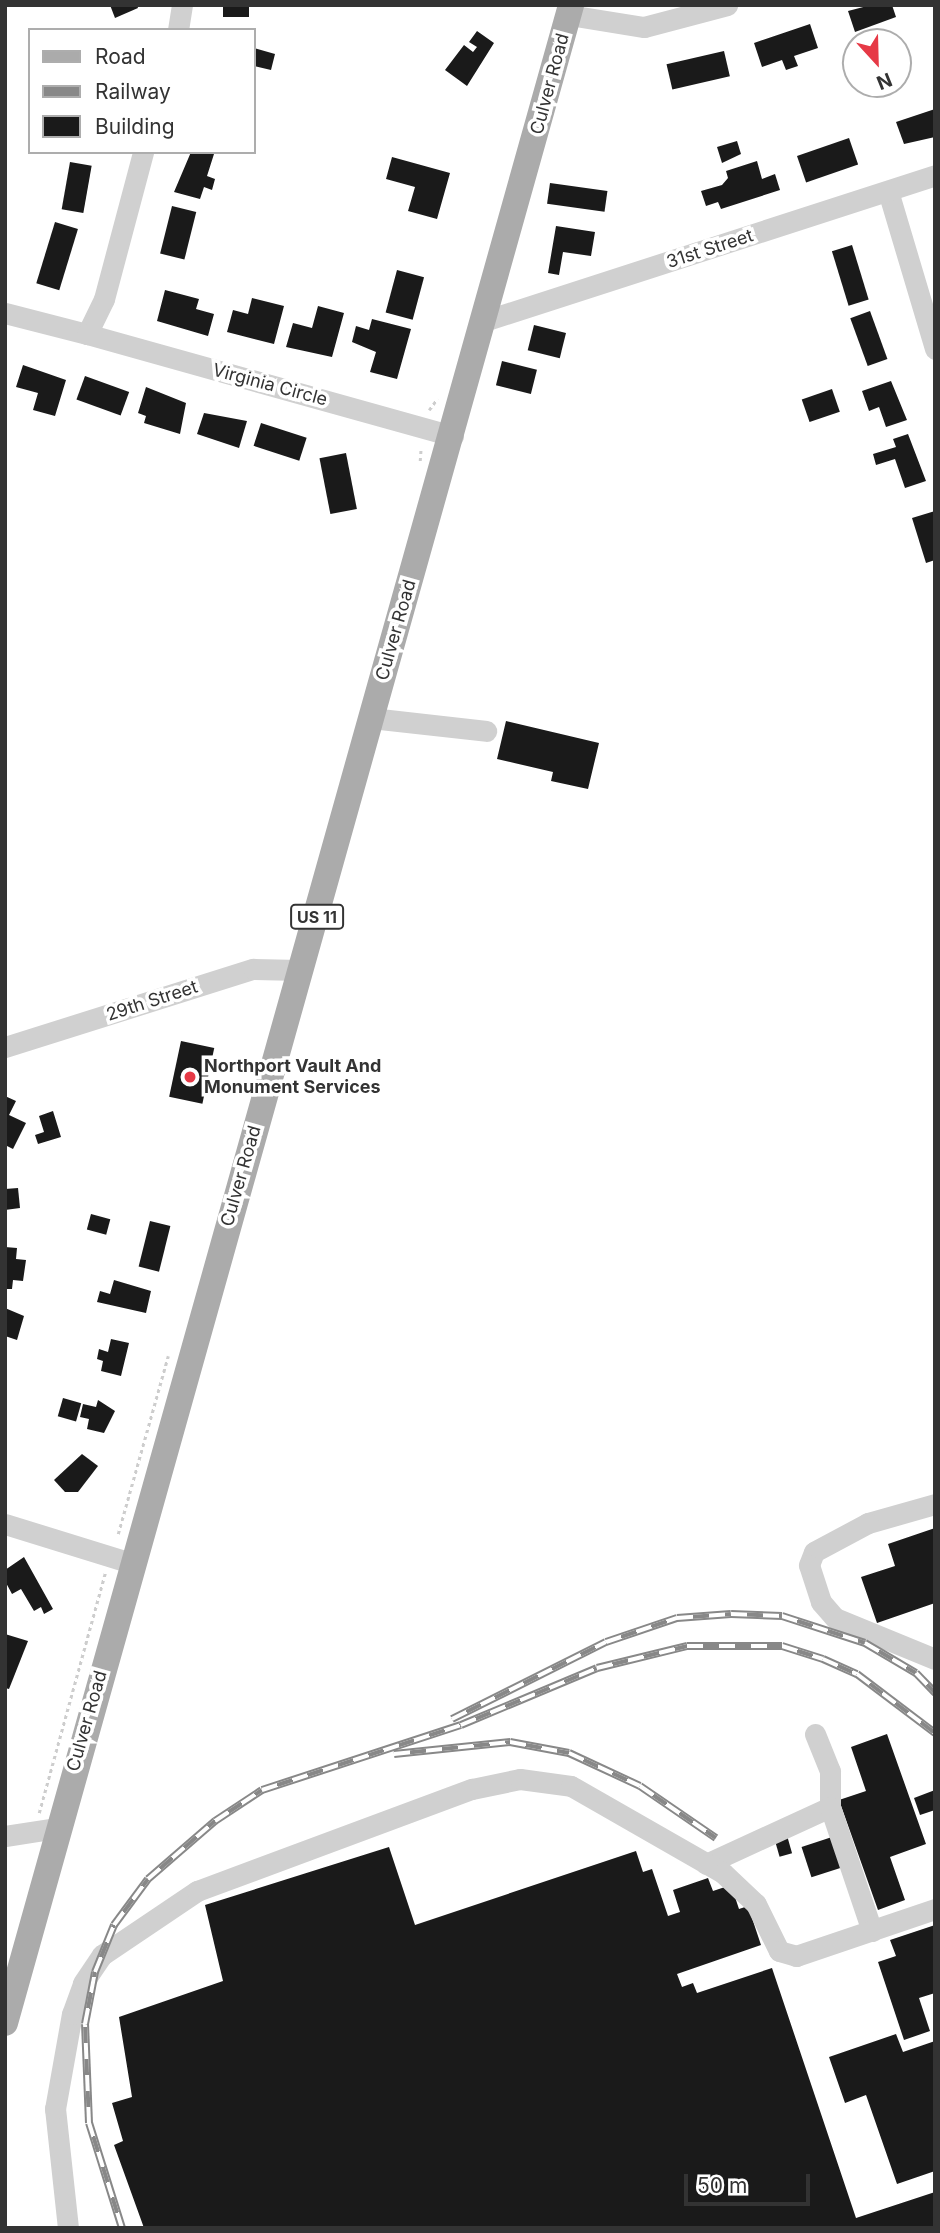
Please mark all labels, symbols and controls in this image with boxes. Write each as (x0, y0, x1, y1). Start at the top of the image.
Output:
legend (28, 28, 256, 154)
north arrow (842, 28, 912, 98)
street label: Culver Road (526, 31, 574, 137)
text: Road (95, 44, 146, 69)
text: N (873, 68, 895, 94)
text: Railway (95, 79, 171, 104)
text: Building (95, 114, 175, 139)
street label: 31st Street (664, 225, 756, 273)
street label: Virginia Circle (210, 359, 330, 411)
street label: Culver Road (371, 577, 421, 683)
road number: US 11 (289, 904, 345, 930)
street label: 29th Street (104, 976, 200, 1026)
place label: Northport Vault And Monument Services (204, 1056, 381, 1098)
marker: Northport Vault And Monument Services (182, 1069, 198, 1085)
street label: Culver Road (216, 1123, 266, 1229)
street label: Culver Road (62, 1668, 112, 1774)
scale bar (688, 2160, 814, 2204)
text: 50 m (697, 2173, 747, 2198)

